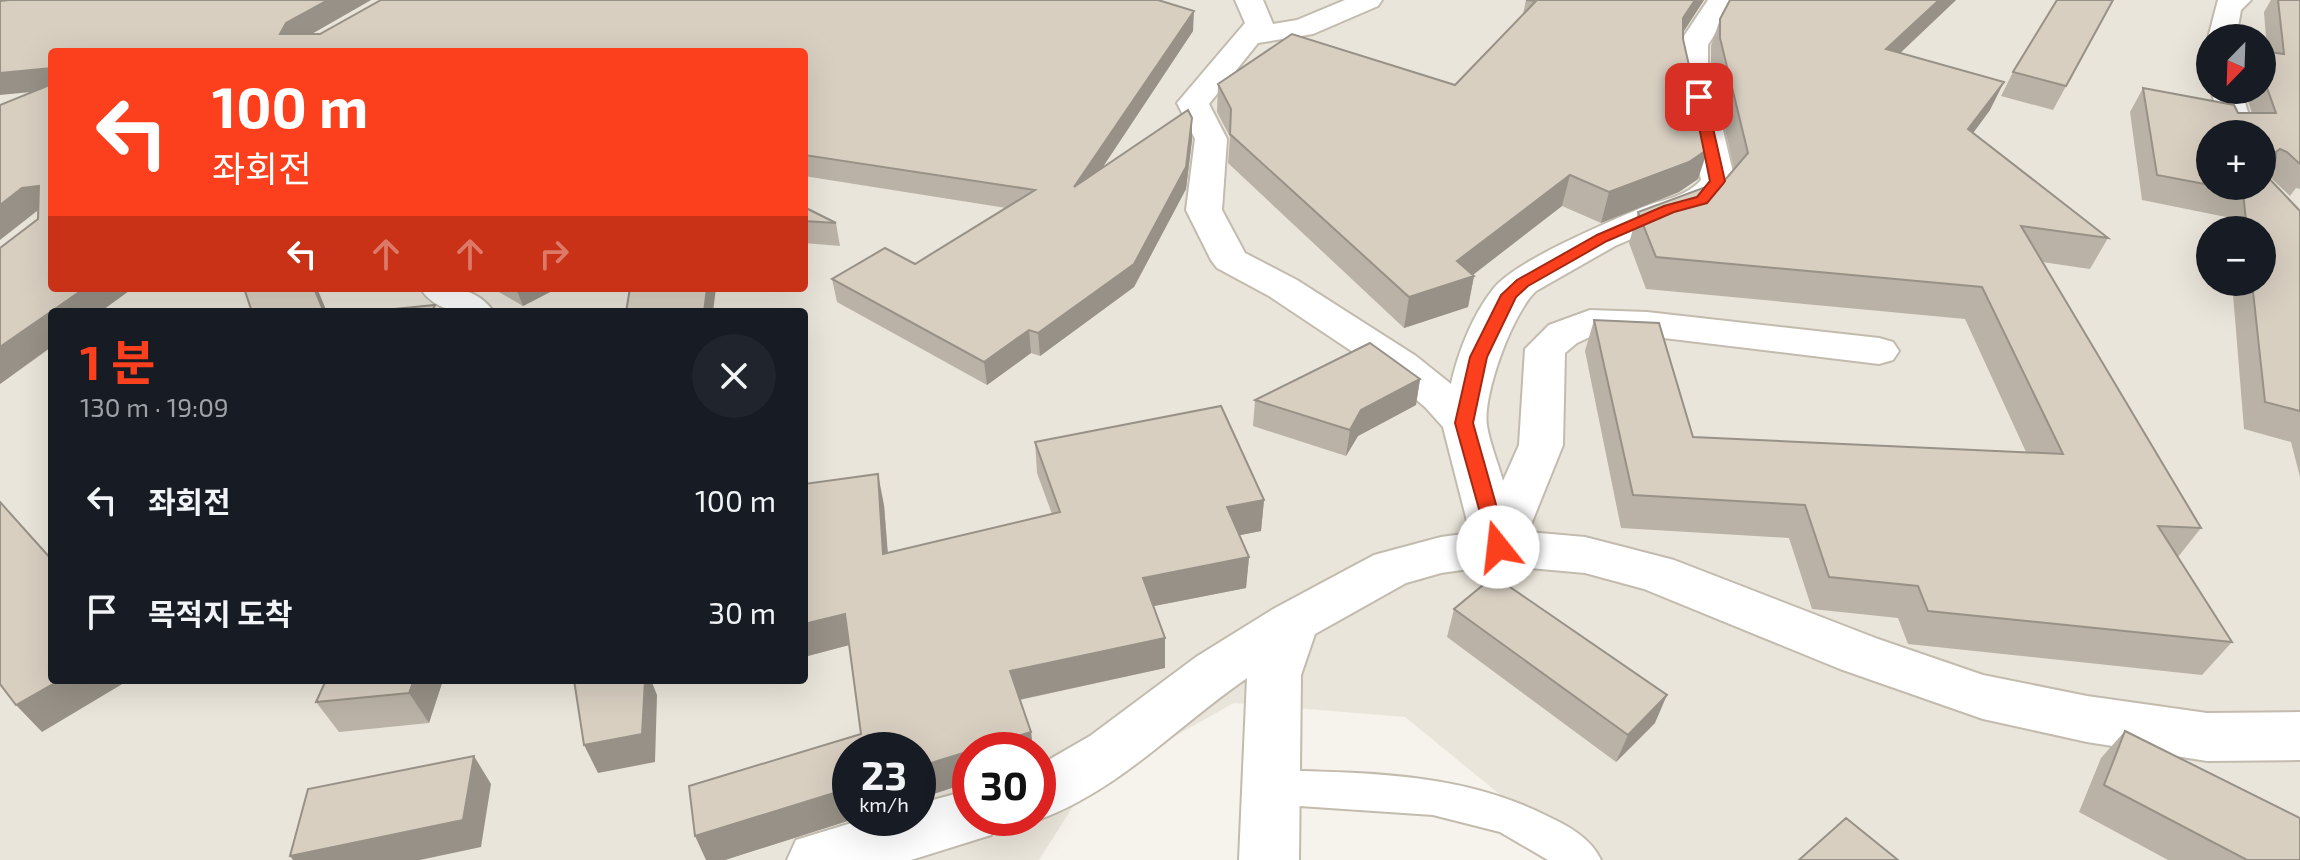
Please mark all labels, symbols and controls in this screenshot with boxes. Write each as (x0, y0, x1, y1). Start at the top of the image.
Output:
north arrow (2196, 24, 2276, 104)
map controls (2196, 24, 2276, 296)
pin (1665, 63, 1733, 131)
text: 100 m (212, 72, 368, 139)
icon: arrive (1677, 75, 1721, 119)
icon: left (80, 80, 184, 184)
button: + (2196, 120, 2276, 200)
text: 좌회전 (212, 146, 311, 189)
button: − (2196, 216, 2276, 296)
icon: left (280, 232, 324, 276)
icon: ahead (364, 232, 408, 276)
icon: ahead (448, 232, 492, 276)
icon: right (532, 232, 576, 276)
text: 1 분 (80, 332, 155, 390)
button: close (692, 334, 776, 418)
text: 130 m · 19:09 (80, 391, 229, 422)
icon: left (80, 478, 124, 522)
text: 100 m (695, 482, 776, 518)
text: 좌회전 (148, 483, 231, 519)
position arrow (1456, 505, 1540, 589)
icon: arrive (80, 590, 124, 634)
text: 30 m (708, 594, 776, 630)
text: 목적지 도착 (148, 595, 292, 631)
speed limit sign: 30 (952, 732, 1056, 836)
text: 23 (861, 750, 907, 798)
text: km/h (859, 792, 909, 816)

